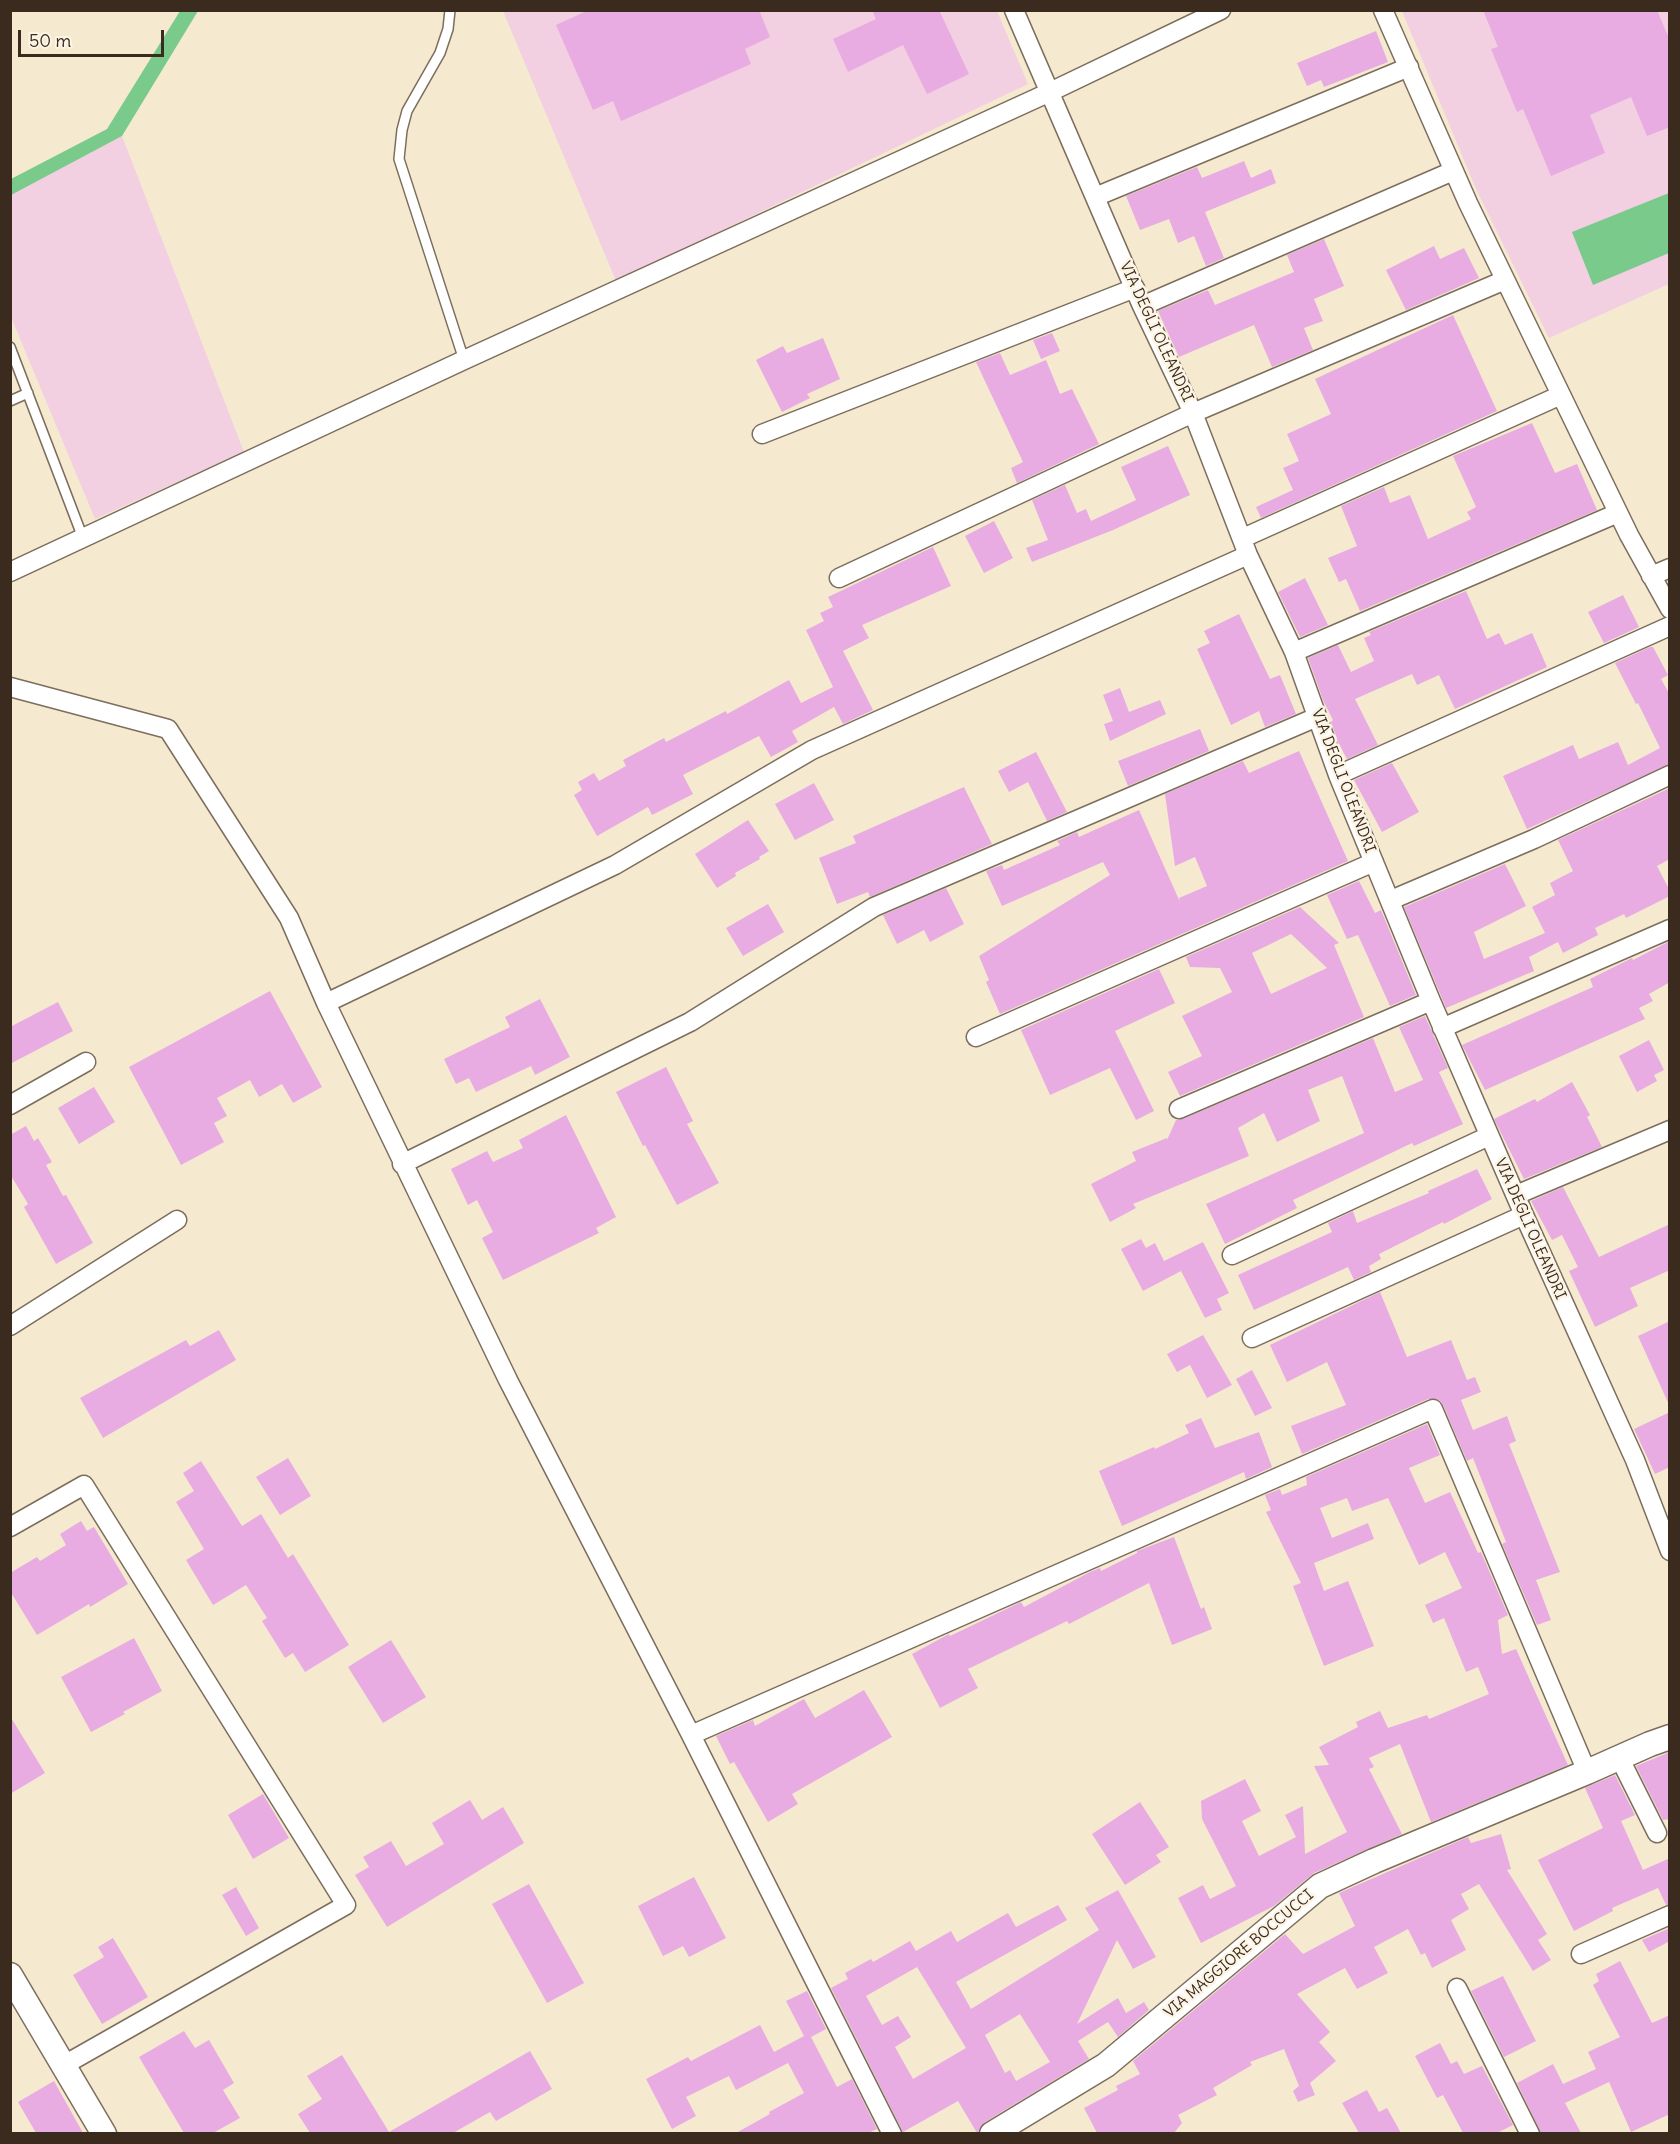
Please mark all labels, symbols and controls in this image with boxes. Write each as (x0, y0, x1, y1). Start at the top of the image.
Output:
scale bar (21, 18, 166, 56)
text: 50 m (29, 29, 71, 52)
street label: VIA DEGLI OLEANDRI (1116, 259, 1196, 405)
street label: VIA DEGLI OLEANDRI (1307, 706, 1379, 856)
street label: VIA DEGLI OLEANDRI (1491, 1156, 1569, 1302)
street label: VIA MAGGIORE BOCCUCCI (1161, 1886, 1317, 2022)

